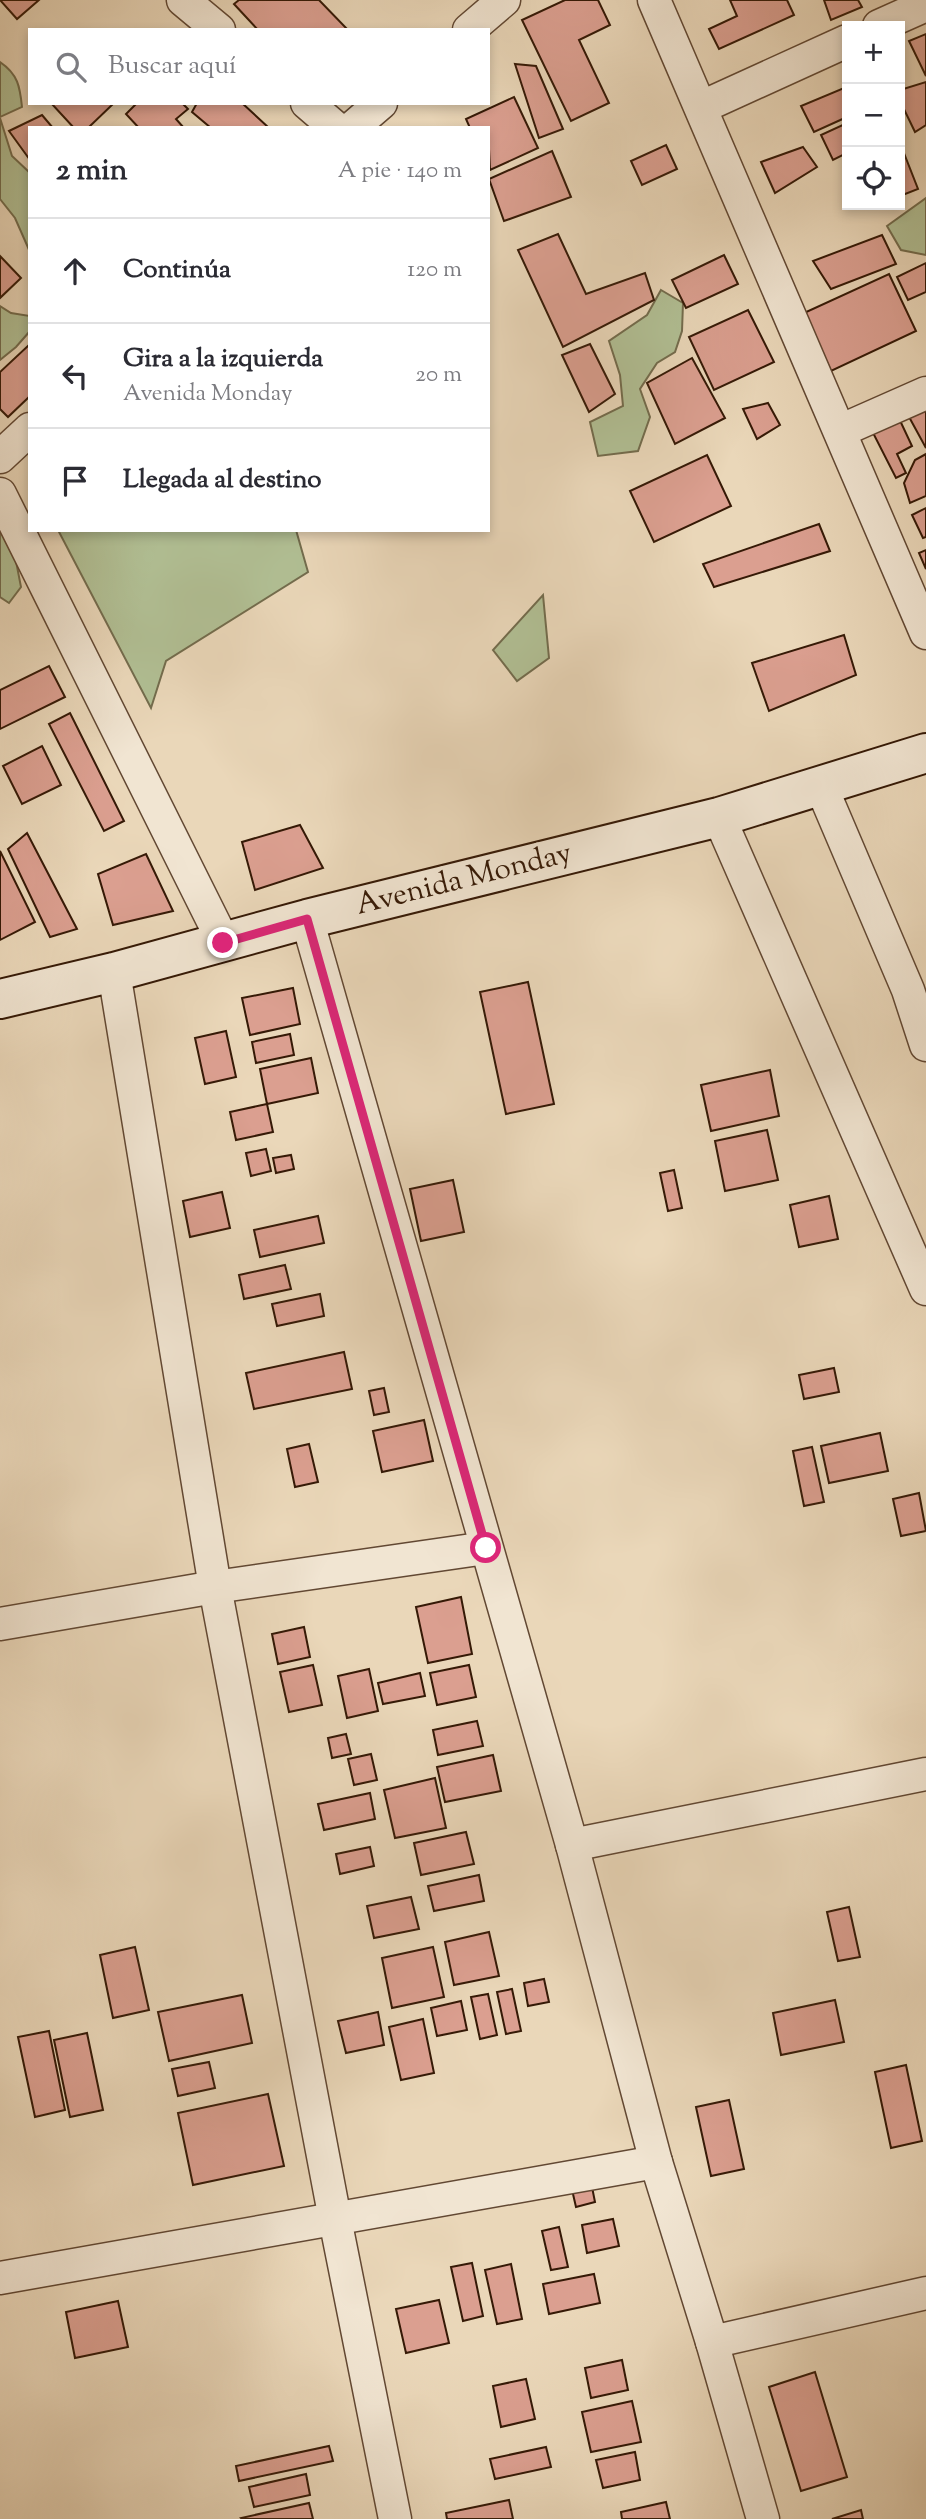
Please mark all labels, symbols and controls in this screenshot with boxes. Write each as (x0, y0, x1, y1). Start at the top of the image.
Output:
map controls (842, 21, 905, 210)
button: + (842, 21, 905, 84)
search box (28, 28, 490, 105)
icon: search (52, 48, 90, 86)
text: Buscar aquí (108, 48, 237, 85)
button: − (842, 84, 905, 147)
button: locate (842, 147, 905, 210)
text: 2 min (56, 150, 128, 193)
text: A pie · 140 m (338, 155, 462, 188)
icon: ahead (56, 252, 94, 290)
text: Continúa (123, 252, 231, 289)
text: 120 m (407, 254, 462, 287)
text: Gira a la izquierda (123, 341, 323, 378)
icon: left (56, 357, 94, 395)
text: 20 m (415, 359, 462, 392)
text: Avenida Monday (123, 378, 293, 411)
icon: arrive (56, 462, 94, 500)
text: Llegada al destino (123, 462, 321, 499)
street label: Avenida Monday (352, 832, 577, 928)
route end (207, 927, 238, 958)
route start (470, 1532, 501, 1563)

